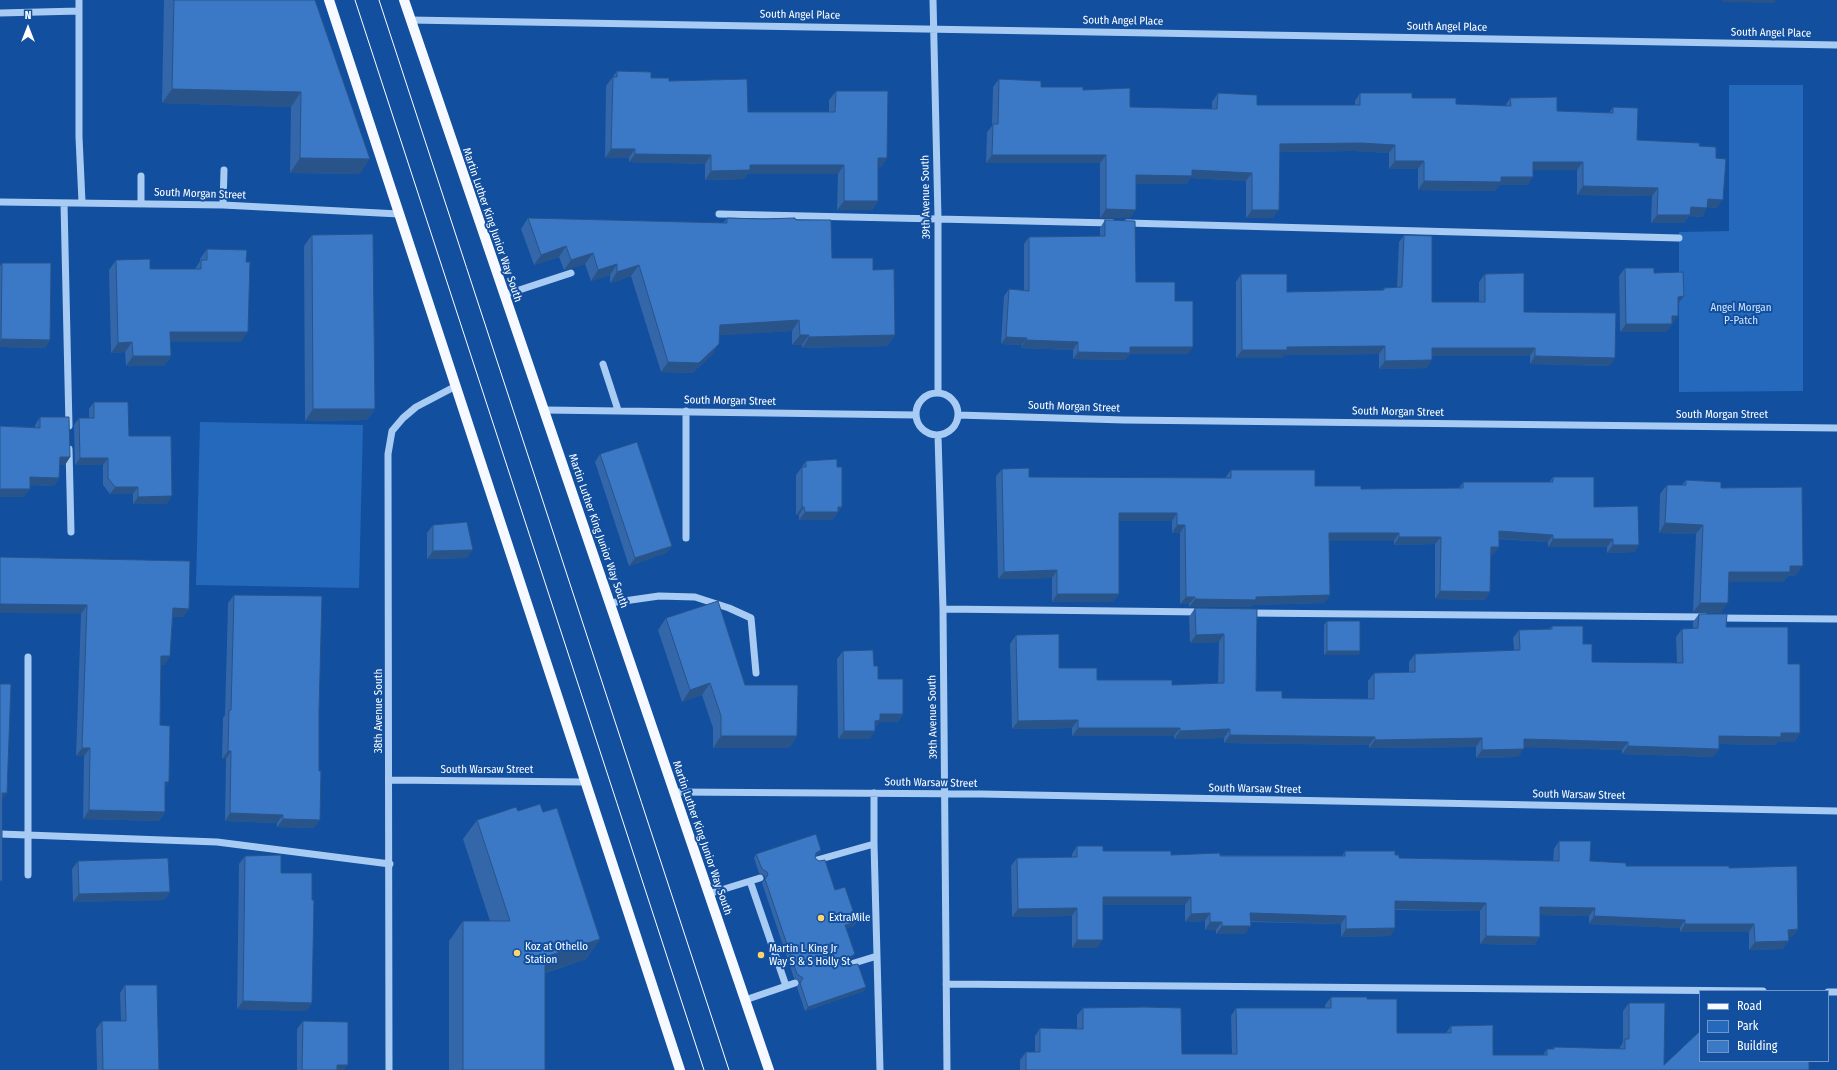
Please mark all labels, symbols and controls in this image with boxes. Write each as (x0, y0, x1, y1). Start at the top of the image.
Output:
north arrow (8, 8, 48, 48)
street label: South Angel Place (760, 8, 840, 22)
text: N (25, 9, 31, 22)
street label: South Angel Place (1083, 14, 1163, 28)
street label: South Angel Place (1407, 20, 1487, 34)
street label: South Angel Place (1731, 26, 1811, 40)
street label: Martin Luther King Junior Way South (459, 146, 525, 304)
street label: 39th Avenue South (919, 155, 933, 239)
street label: South Morgan Street (154, 186, 246, 202)
park label: Angel Morgan P-Patch (1711, 301, 1771, 327)
street label: South Morgan Street (684, 394, 776, 408)
street label: South Morgan Street (1028, 399, 1120, 415)
street label: South Morgan Street (1352, 405, 1444, 419)
street label: South Morgan Street (1676, 408, 1768, 422)
street label: Martin Luther King Junior Way South (565, 452, 631, 610)
street label: 38th Avenue South (372, 669, 386, 753)
street label: 39th Avenue South (926, 675, 940, 759)
street label: Martin Luther King Junior Way South (669, 759, 735, 917)
street label: South Warsaw Street (441, 763, 533, 777)
street label: South Warsaw Street (885, 776, 977, 790)
street label: South Warsaw Street (1209, 782, 1301, 796)
street label: South Warsaw Street (1533, 788, 1625, 802)
place label: ExtraMile (829, 911, 870, 925)
marker: ExtraMile (816, 913, 826, 923)
place label: Koz at Othello Station (525, 940, 588, 966)
place label: Martin L King Jr Way S & S Holly St (769, 942, 850, 968)
marker: Koz at Othello Station (512, 948, 522, 958)
marker: Martin L King Jr Way S & S Holly St (756, 950, 766, 960)
legend (1699, 990, 1829, 1062)
text: Road (1737, 999, 1762, 1013)
text: Park (1737, 1019, 1758, 1033)
text: Building (1737, 1039, 1777, 1053)

